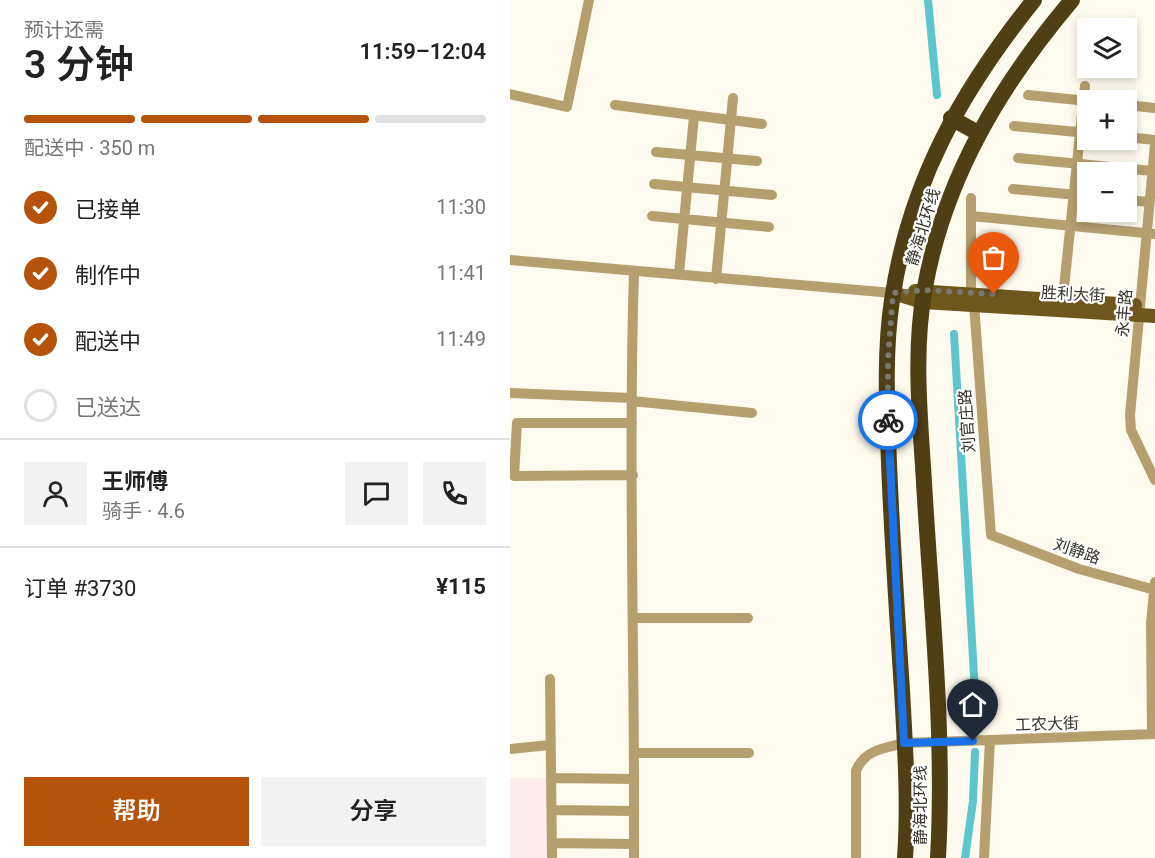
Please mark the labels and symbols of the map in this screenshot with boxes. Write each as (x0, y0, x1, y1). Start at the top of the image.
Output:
street label: 静海北环线 (902, 186, 944, 268)
pin (968, 232, 1019, 294)
street label: 胜利大街 (1041, 283, 1105, 305)
street label: 永丰路 (1112, 288, 1136, 338)
street label: 刘官庄路 (955, 388, 979, 454)
courier (858, 390, 918, 450)
street label: 刘静路 (1051, 534, 1103, 568)
pin (947, 679, 998, 741)
street label: 工农大街 (1015, 713, 1079, 735)
street label: 静海北环线 (911, 765, 930, 845)

